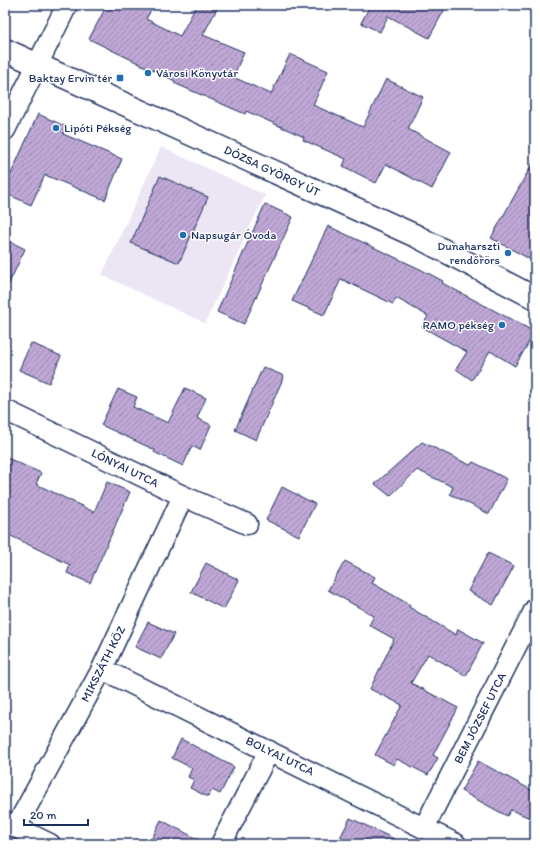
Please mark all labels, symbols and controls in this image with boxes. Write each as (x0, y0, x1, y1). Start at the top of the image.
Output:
place label: Városi Könyvtár (156, 66, 238, 80)
marker: Városi Könyvtár (143, 68, 153, 78)
place label: Baktay Ervin tér (29, 71, 112, 85)
marker: Baktay Ervin tér (115, 73, 125, 83)
place label: Lipóti Pékség (64, 121, 132, 135)
marker: Lipóti Pékség (51, 123, 61, 133)
street label: DÓZSA GYÖRGY ÚT (222, 143, 322, 199)
place label: Napsugár Óvoda (191, 228, 276, 242)
marker: Napsugár Óvoda (178, 230, 188, 240)
place label: Dunaharszti rendőrörs (437, 239, 500, 267)
marker: Dunaharszti rendőrörs (503, 248, 513, 258)
place label: RAMO pékség (423, 318, 495, 332)
marker: RAMO pékség (497, 320, 507, 330)
street label: LÓNYAI UTCA (89, 446, 161, 490)
street label: MIKSZÁTH KÖZ (78, 624, 128, 704)
street label: BEM JÓZSEF UTCA (451, 670, 509, 766)
street label: BOLYAI UTCA (244, 733, 317, 779)
scale bar (24, 801, 88, 827)
text: 20 m (30, 808, 57, 822)

